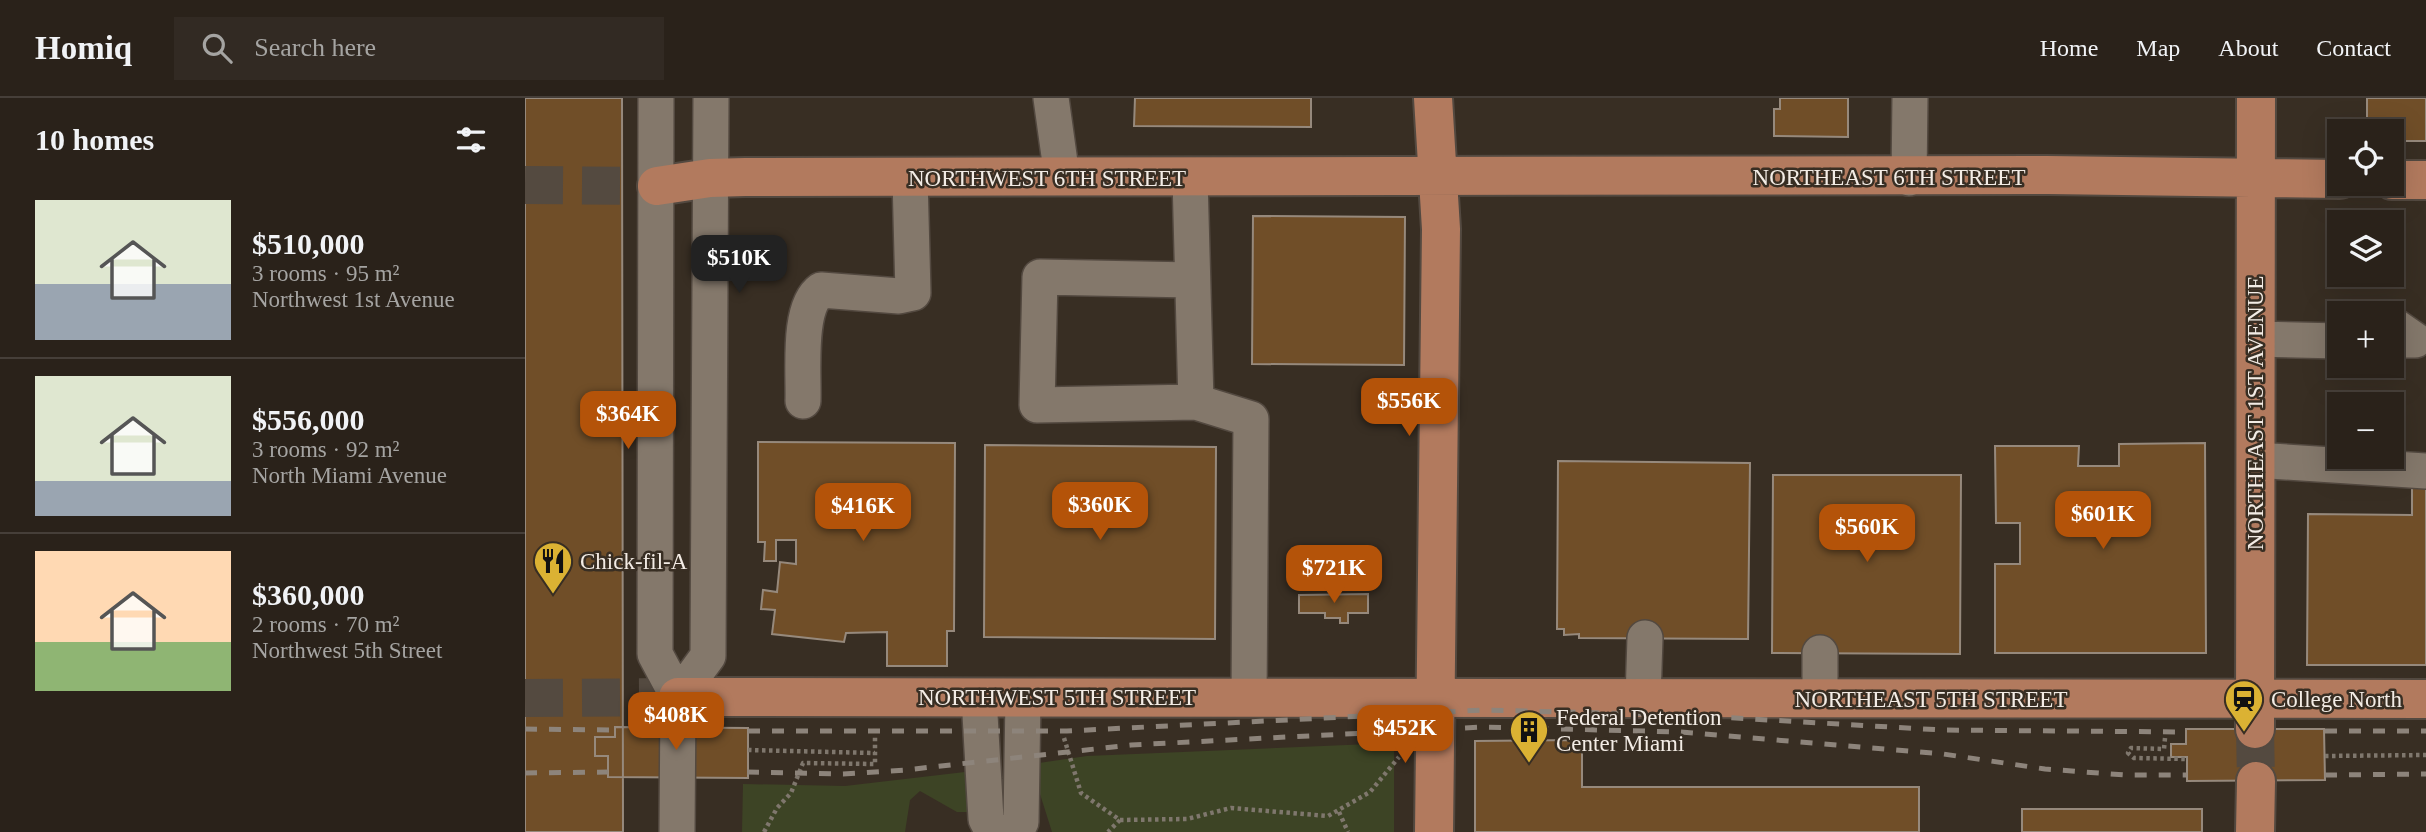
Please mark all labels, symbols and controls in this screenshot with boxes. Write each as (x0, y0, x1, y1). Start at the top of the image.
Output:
search box (174, 17, 664, 80)
icon: search (198, 29, 236, 67)
text: Homiq (35, 30, 132, 66)
text: Search here (254, 33, 376, 62)
text: Home (2040, 35, 2098, 61)
text: Map (2136, 35, 2180, 61)
text: About (2218, 35, 2278, 61)
text: Contact (2316, 35, 2391, 61)
map controls (2327, 119, 2404, 469)
button: locate (2327, 119, 2404, 196)
icon: filters (452, 121, 490, 159)
text: 10 homes (35, 123, 154, 156)
street label: NORTHEAST 6TH STREET (1753, 165, 2025, 190)
street label: NORTHWEST 6TH STREET (908, 166, 1186, 191)
button: layers (2327, 210, 2404, 287)
text: $510,000 (252, 227, 365, 260)
icon: home (91, 228, 175, 312)
pin: $510K (690, 236, 788, 295)
text: $510K (707, 245, 771, 270)
text: 3 rooms · 95 m² (252, 261, 399, 286)
street label: NORTHEAST 1ST AVENUE (2243, 276, 2268, 550)
text: Northwest 1st Avenue (252, 287, 455, 312)
button: + (2327, 301, 2404, 378)
pin: $556K (1360, 378, 1458, 438)
text: $556K (1377, 388, 1441, 413)
pin: $364K (579, 392, 677, 451)
button: − (2327, 392, 2404, 469)
text: $364K (596, 401, 660, 426)
text: $556,000 (252, 403, 365, 436)
icon: home (91, 404, 175, 488)
text: 3 rooms · 92 m² (252, 437, 399, 462)
text: North Miami Avenue (252, 463, 447, 488)
pin: $360K (1051, 482, 1149, 542)
pin: $416K (814, 484, 912, 543)
pin: $601K (2054, 491, 2152, 551)
text: $360K (1068, 492, 1132, 517)
text: $416K (831, 493, 895, 518)
text: $601K (2071, 501, 2135, 526)
pin: $560K (1818, 504, 1916, 564)
text: $560K (1835, 514, 1899, 539)
restaurant icon: Chick-fil-A (532, 540, 574, 595)
pin: $721K (1285, 546, 1383, 605)
place label: Chick-fil-A (580, 549, 688, 574)
text: $721K (1302, 555, 1366, 580)
text: $360,000 (252, 578, 365, 611)
icon: home (91, 579, 175, 663)
text: 2 rooms · 70 m² (252, 612, 399, 637)
text: Northwest 5th Street (252, 638, 442, 663)
station icon: College North (2223, 678, 2265, 733)
street label: NORTHWEST 5TH STREET (918, 685, 1196, 710)
street label: NORTHEAST 5TH STREET (1795, 687, 2067, 712)
place label: College North (2271, 687, 2402, 712)
pin: $408K (627, 692, 725, 752)
text: $408K (644, 702, 708, 727)
place label: Federal Detention Center Miami (1556, 705, 1722, 756)
pin: $452K (1356, 706, 1454, 765)
building icon: Federal Detention Center Miami (1508, 709, 1550, 764)
text: $452K (1373, 715, 1437, 740)

